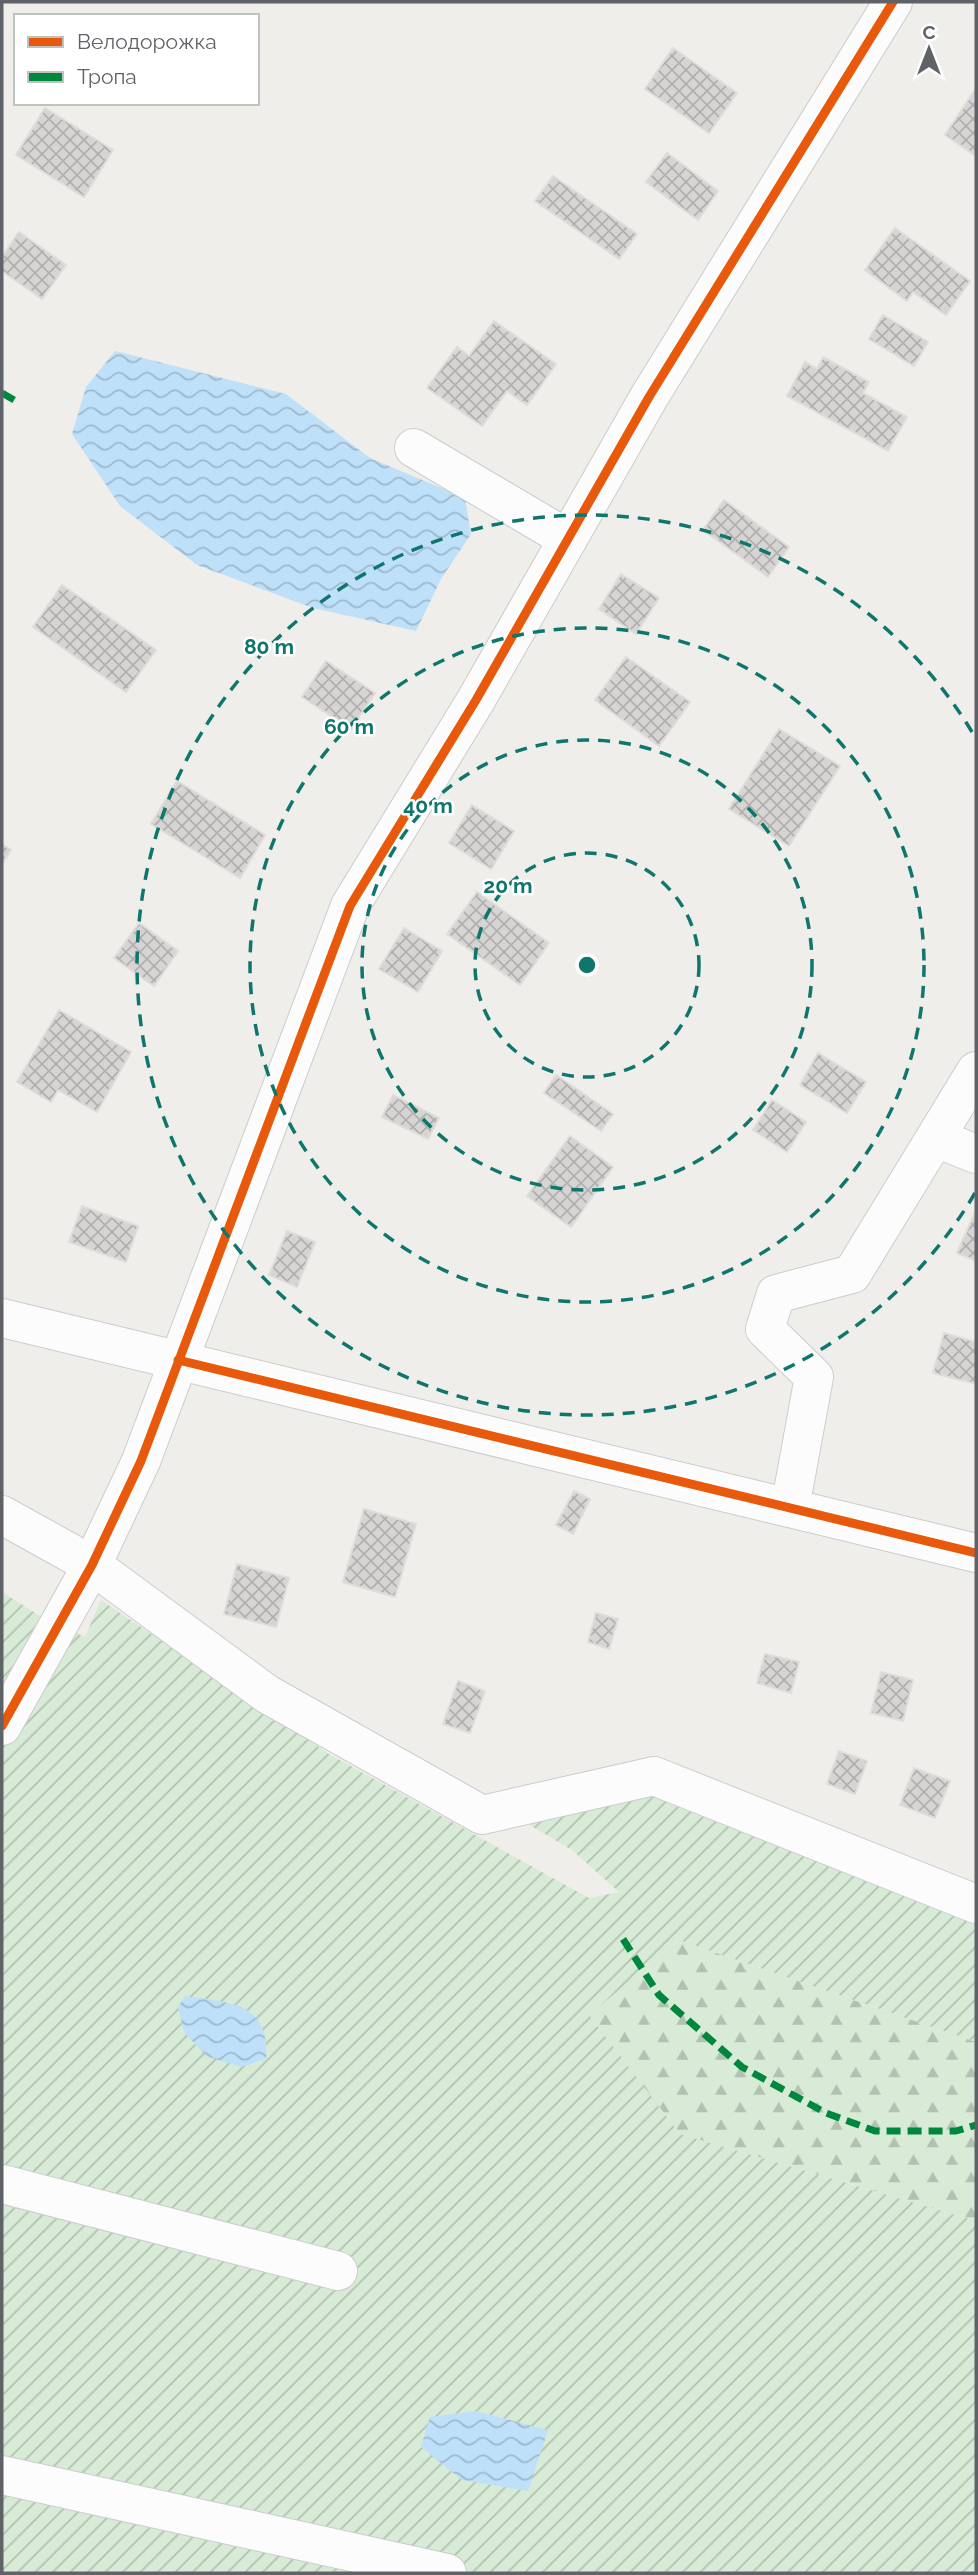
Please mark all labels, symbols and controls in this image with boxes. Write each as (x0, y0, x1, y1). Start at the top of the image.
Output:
legend (14, 14, 259, 105)
north arrow (894, 14, 964, 84)
text: С (922, 21, 936, 43)
text: Велодорожка (77, 29, 217, 54)
text: Тропа (77, 64, 137, 89)
text: 80 m (244, 634, 294, 659)
text: 60 m (324, 714, 374, 739)
text: 40 m (403, 793, 453, 818)
text: 20 m (483, 873, 533, 898)
centre of rings (575, 953, 599, 977)

